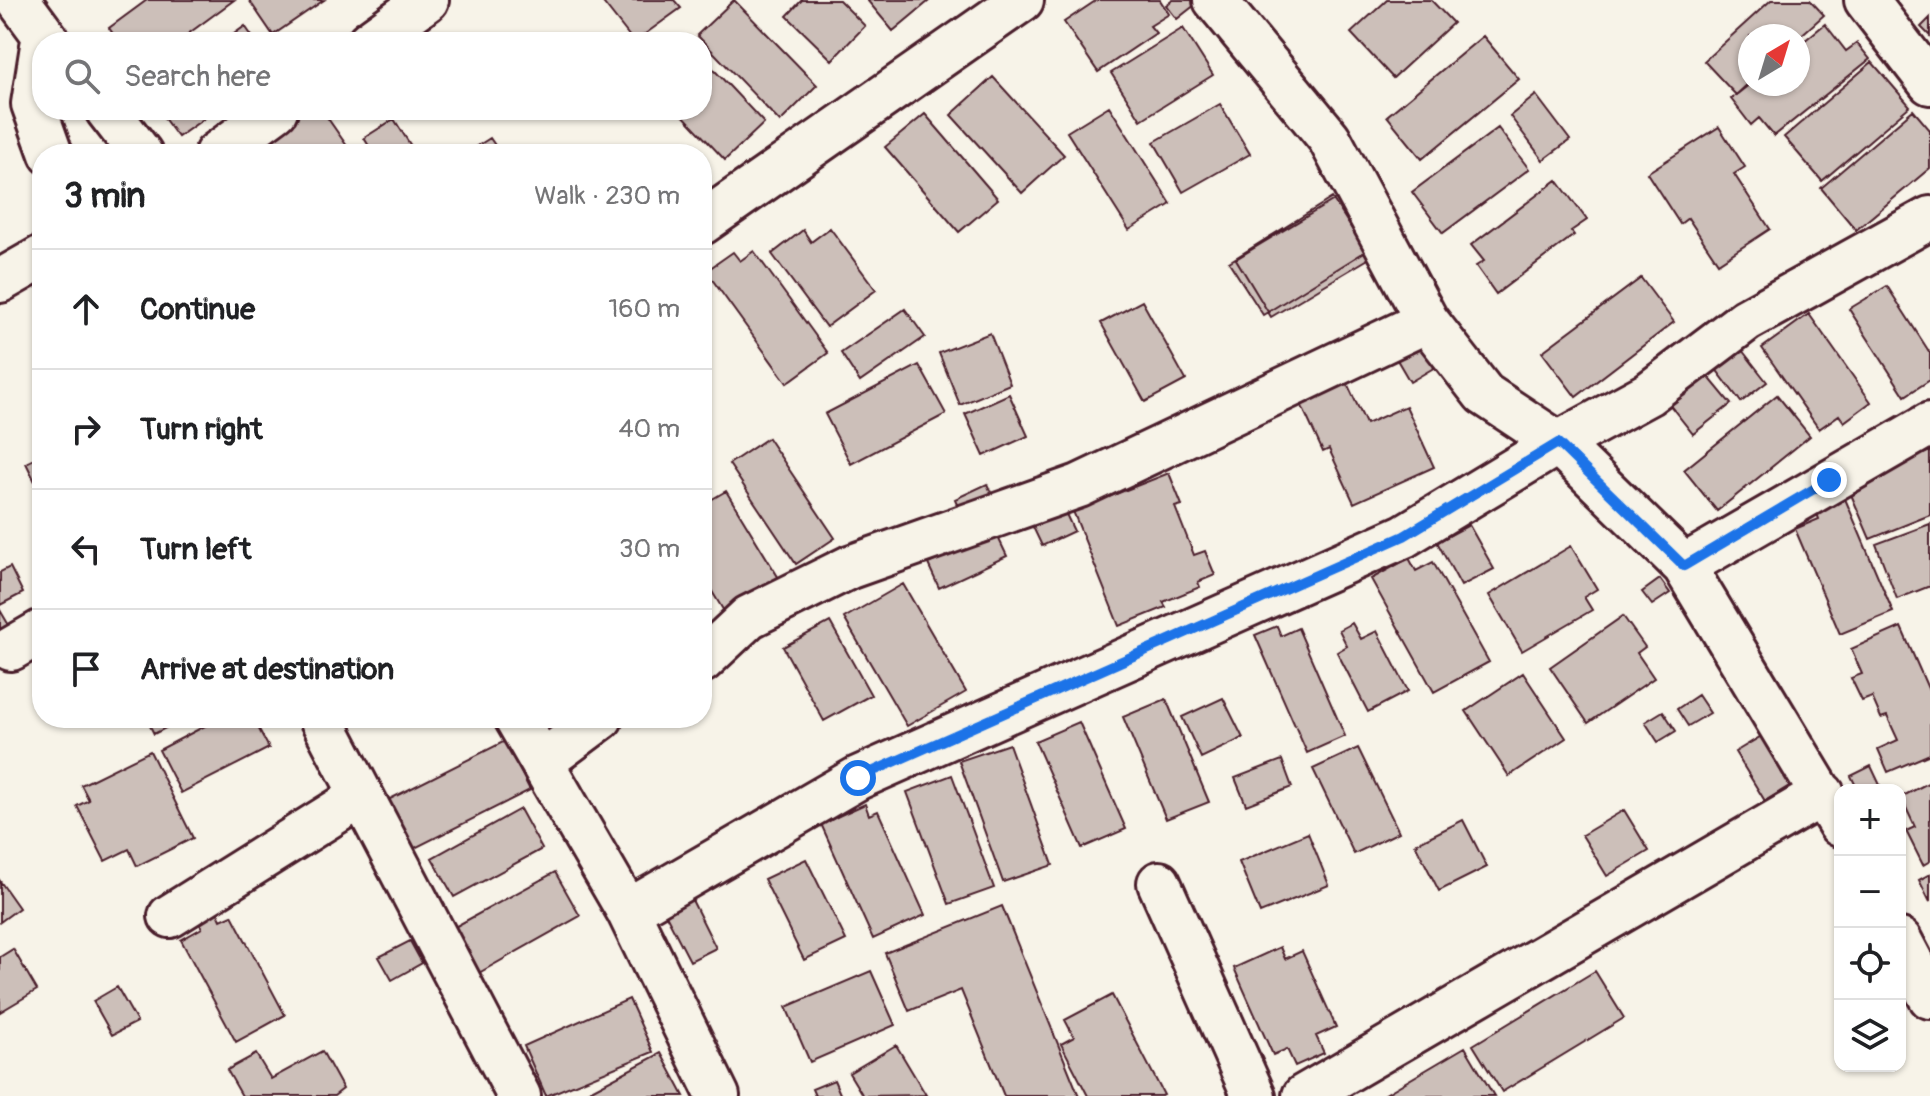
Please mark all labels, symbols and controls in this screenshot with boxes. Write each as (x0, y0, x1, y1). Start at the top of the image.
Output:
north arrow (1738, 24, 1810, 96)
search box (32, 32, 712, 120)
icon: search (60, 54, 104, 98)
text: Search here (124, 58, 271, 95)
text: 3 min (64, 175, 146, 218)
text: Walk · 230 m (534, 180, 680, 212)
icon: ahead (64, 287, 108, 331)
text: Continue (140, 291, 255, 328)
text: 160 m (608, 293, 680, 325)
icon: right (64, 407, 108, 451)
text: Turn right (140, 411, 263, 448)
text: 40 m (618, 413, 680, 445)
route end (1811, 462, 1847, 498)
icon: left (64, 527, 108, 571)
text: Turn left (140, 531, 251, 568)
text: 30 m (619, 533, 680, 565)
icon: arrive (64, 647, 108, 691)
text: Arrive at destination (140, 651, 394, 688)
route start (840, 760, 876, 796)
map controls (1834, 784, 1906, 1072)
button: + (1834, 784, 1906, 856)
button: − (1834, 856, 1906, 928)
button: locate (1834, 928, 1906, 1000)
button: layers (1834, 1000, 1906, 1072)

